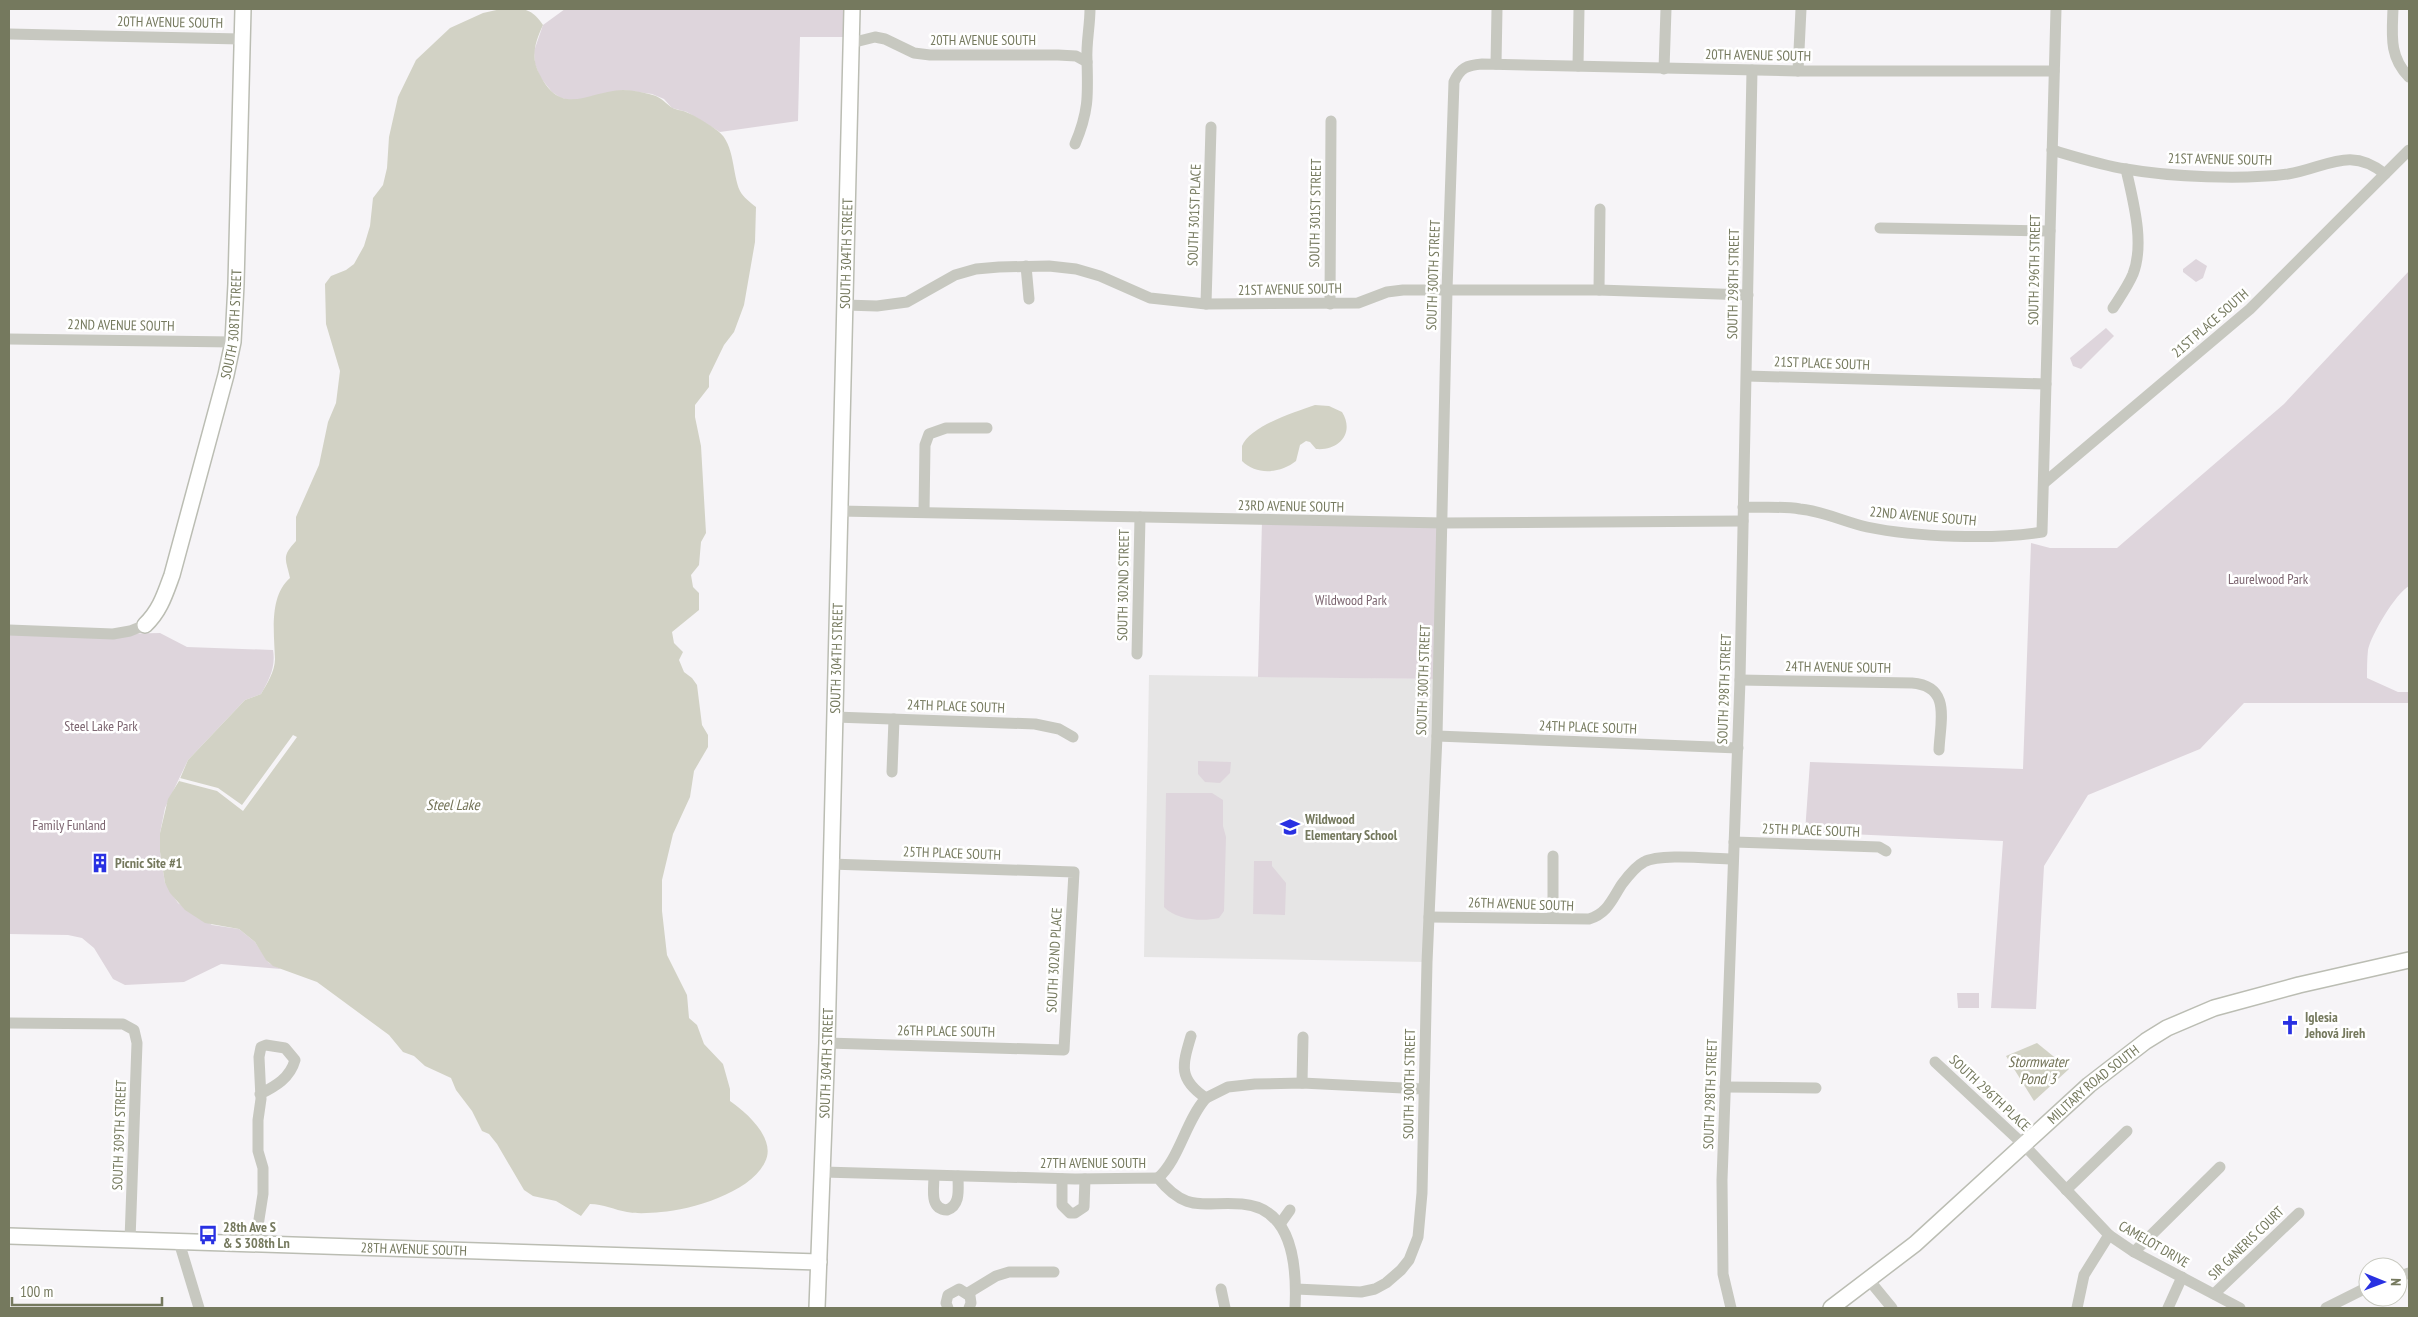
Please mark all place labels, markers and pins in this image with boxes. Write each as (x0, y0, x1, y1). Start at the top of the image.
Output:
place label: Wildwood Elementary School (1304, 810, 1398, 844)
school or university icon: Wildwood Elementary School (1279, 816, 1301, 838)
building icon: Picnic Site #1 (89, 852, 111, 874)
place label: Picnic Site #1 (115, 854, 182, 872)
place label: Iglesia Jehová Jireh (2304, 1008, 2365, 1042)
church icon: Iglesia Jehová Jireh (2279, 1014, 2301, 1036)
place label: 28th Ave S & S 308th Ln (223, 1218, 290, 1252)
bus stop icon: 28th Ave S & S 308th Ln (197, 1224, 219, 1246)

